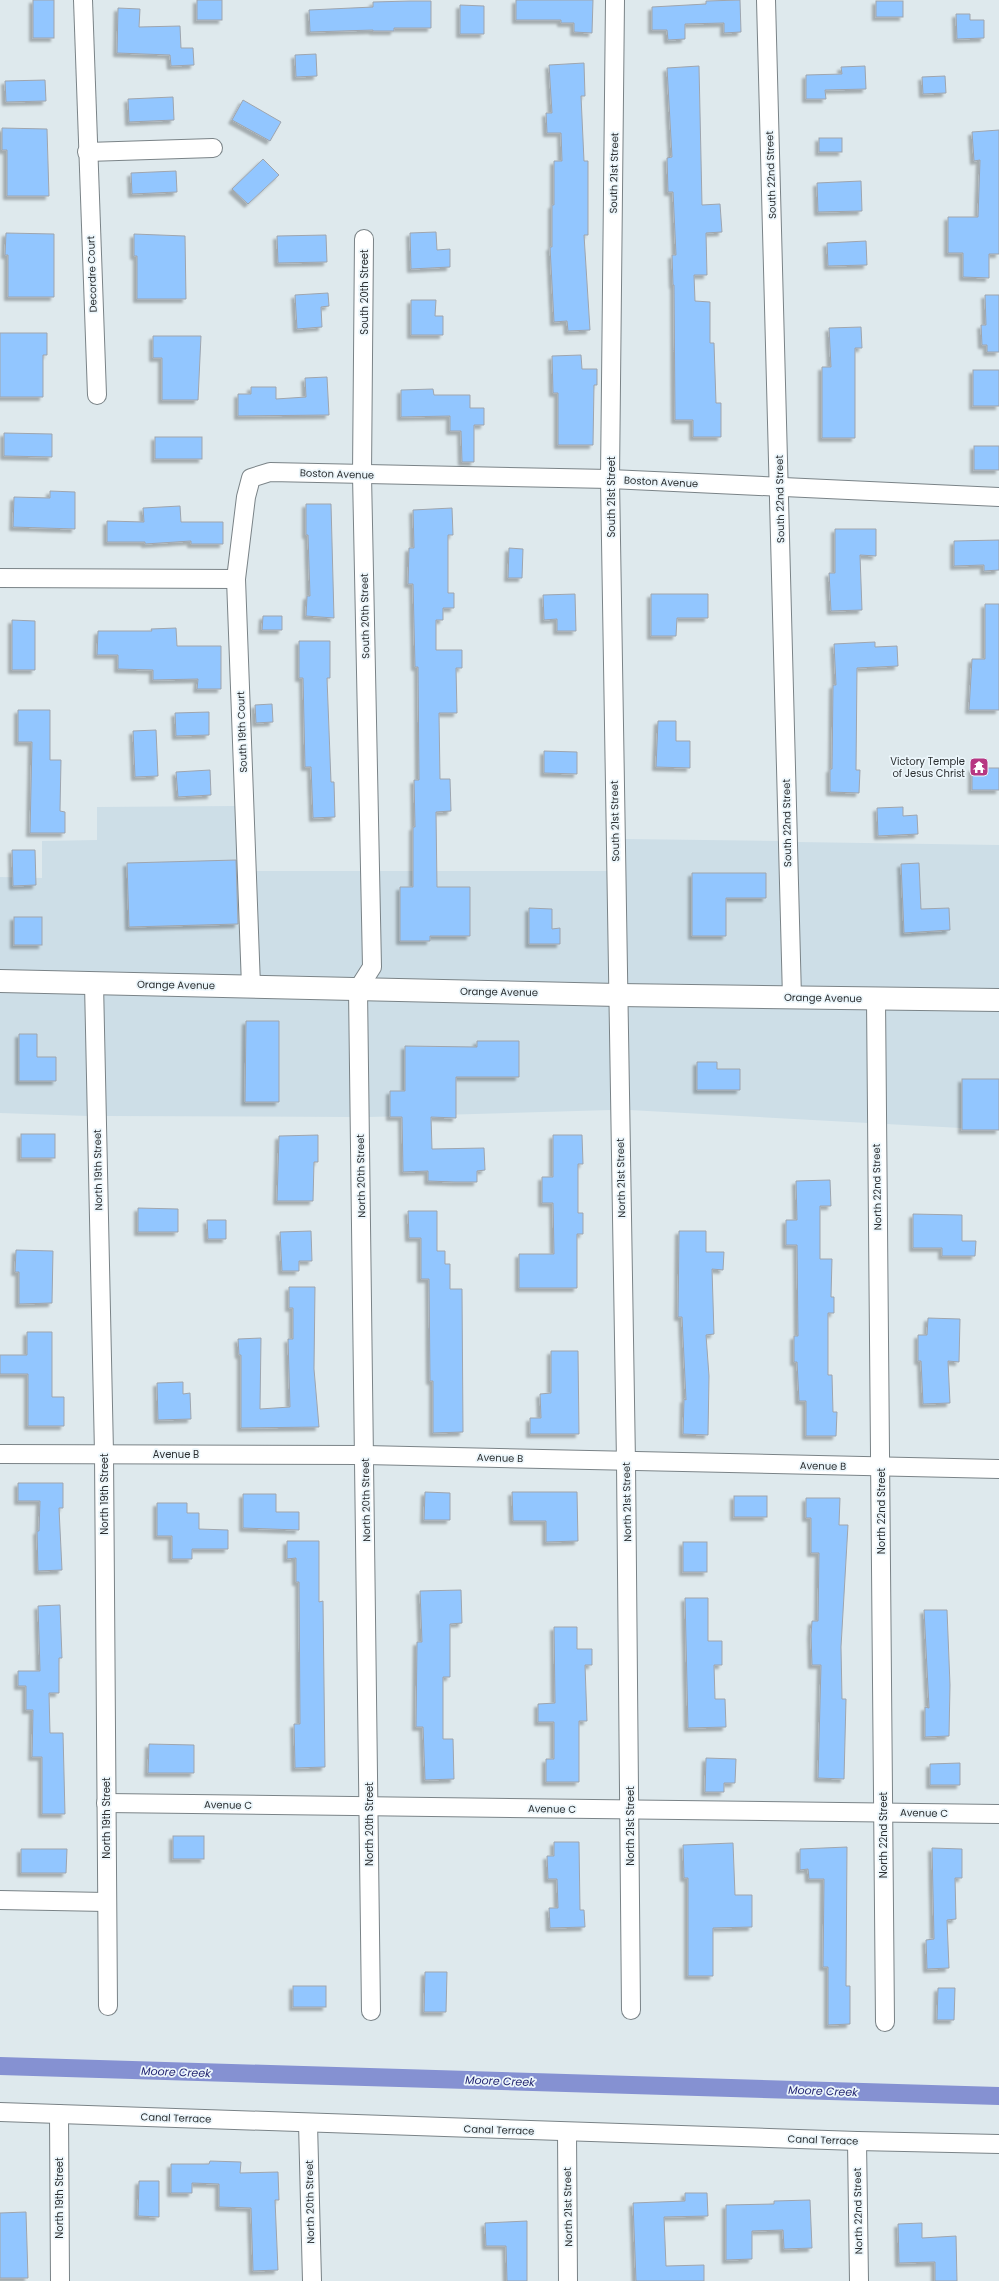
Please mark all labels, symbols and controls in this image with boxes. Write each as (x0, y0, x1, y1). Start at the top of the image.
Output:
street label: South 22nd Street (762, 130, 780, 219)
street label: South 21st Street (606, 132, 622, 214)
street label: Decordre Court (83, 235, 101, 313)
street label: South 20th Street (357, 249, 372, 335)
street label: South 22nd Street (772, 455, 788, 543)
street label: South 21st Street (604, 456, 619, 538)
street label: Boston Avenue (300, 465, 374, 483)
street label: Boston Avenue (623, 473, 699, 491)
street label: South 20th Street (357, 573, 373, 659)
street label: South 19th Court (233, 691, 251, 773)
place label: Victory Temple of Jesus Christ (890, 754, 965, 781)
temple icon: Victory Temple of Jesus Christ (968, 756, 990, 778)
street label: South 22nd Street (779, 779, 795, 867)
street label: South 21st Street (607, 780, 623, 862)
street label: Orange Avenue (137, 977, 215, 993)
street label: Orange Avenue (460, 984, 538, 1000)
street label: Orange Avenue (784, 990, 862, 1006)
street label: North 19th Street (90, 1129, 106, 1211)
street label: North 20th Street (353, 1134, 369, 1218)
street label: North 21st Street (613, 1138, 629, 1218)
street label: North 22nd Street (869, 1143, 885, 1230)
street label: Avenue B (153, 1447, 199, 1462)
street label: Avenue B (477, 1450, 523, 1466)
street label: North 19th Street (97, 1453, 112, 1535)
street label: North 20th Street (358, 1458, 374, 1542)
street label: Avenue B (800, 1458, 846, 1474)
street label: North 21st Street (619, 1462, 635, 1542)
street label: North 22nd Street (874, 1467, 889, 1554)
street label: North 19th Street (99, 1777, 114, 1859)
street label: North 20th Street (362, 1782, 377, 1866)
street label: North 21st Street (623, 1786, 638, 1866)
street label: North 22nd Street (876, 1791, 891, 1878)
street label: Avenue C (204, 1797, 252, 1813)
street label: Avenue C (528, 1801, 576, 1817)
street label: Avenue C (900, 1805, 948, 1821)
water label: Moore Creek (141, 2063, 212, 2081)
water label: Moore Creek (465, 2072, 536, 2090)
water label: Moore Creek (788, 2082, 859, 2100)
street label: Canal Terrace (140, 2109, 212, 2127)
street label: Canal Terrace (463, 2121, 535, 2139)
street label: Canal Terrace (787, 2131, 859, 2149)
street label: North 19th Street (52, 2157, 67, 2239)
street label: North 20th Street (302, 2160, 318, 2244)
street label: North 21st Street (560, 2167, 576, 2247)
street label: North 22nd Street (850, 2167, 866, 2254)

